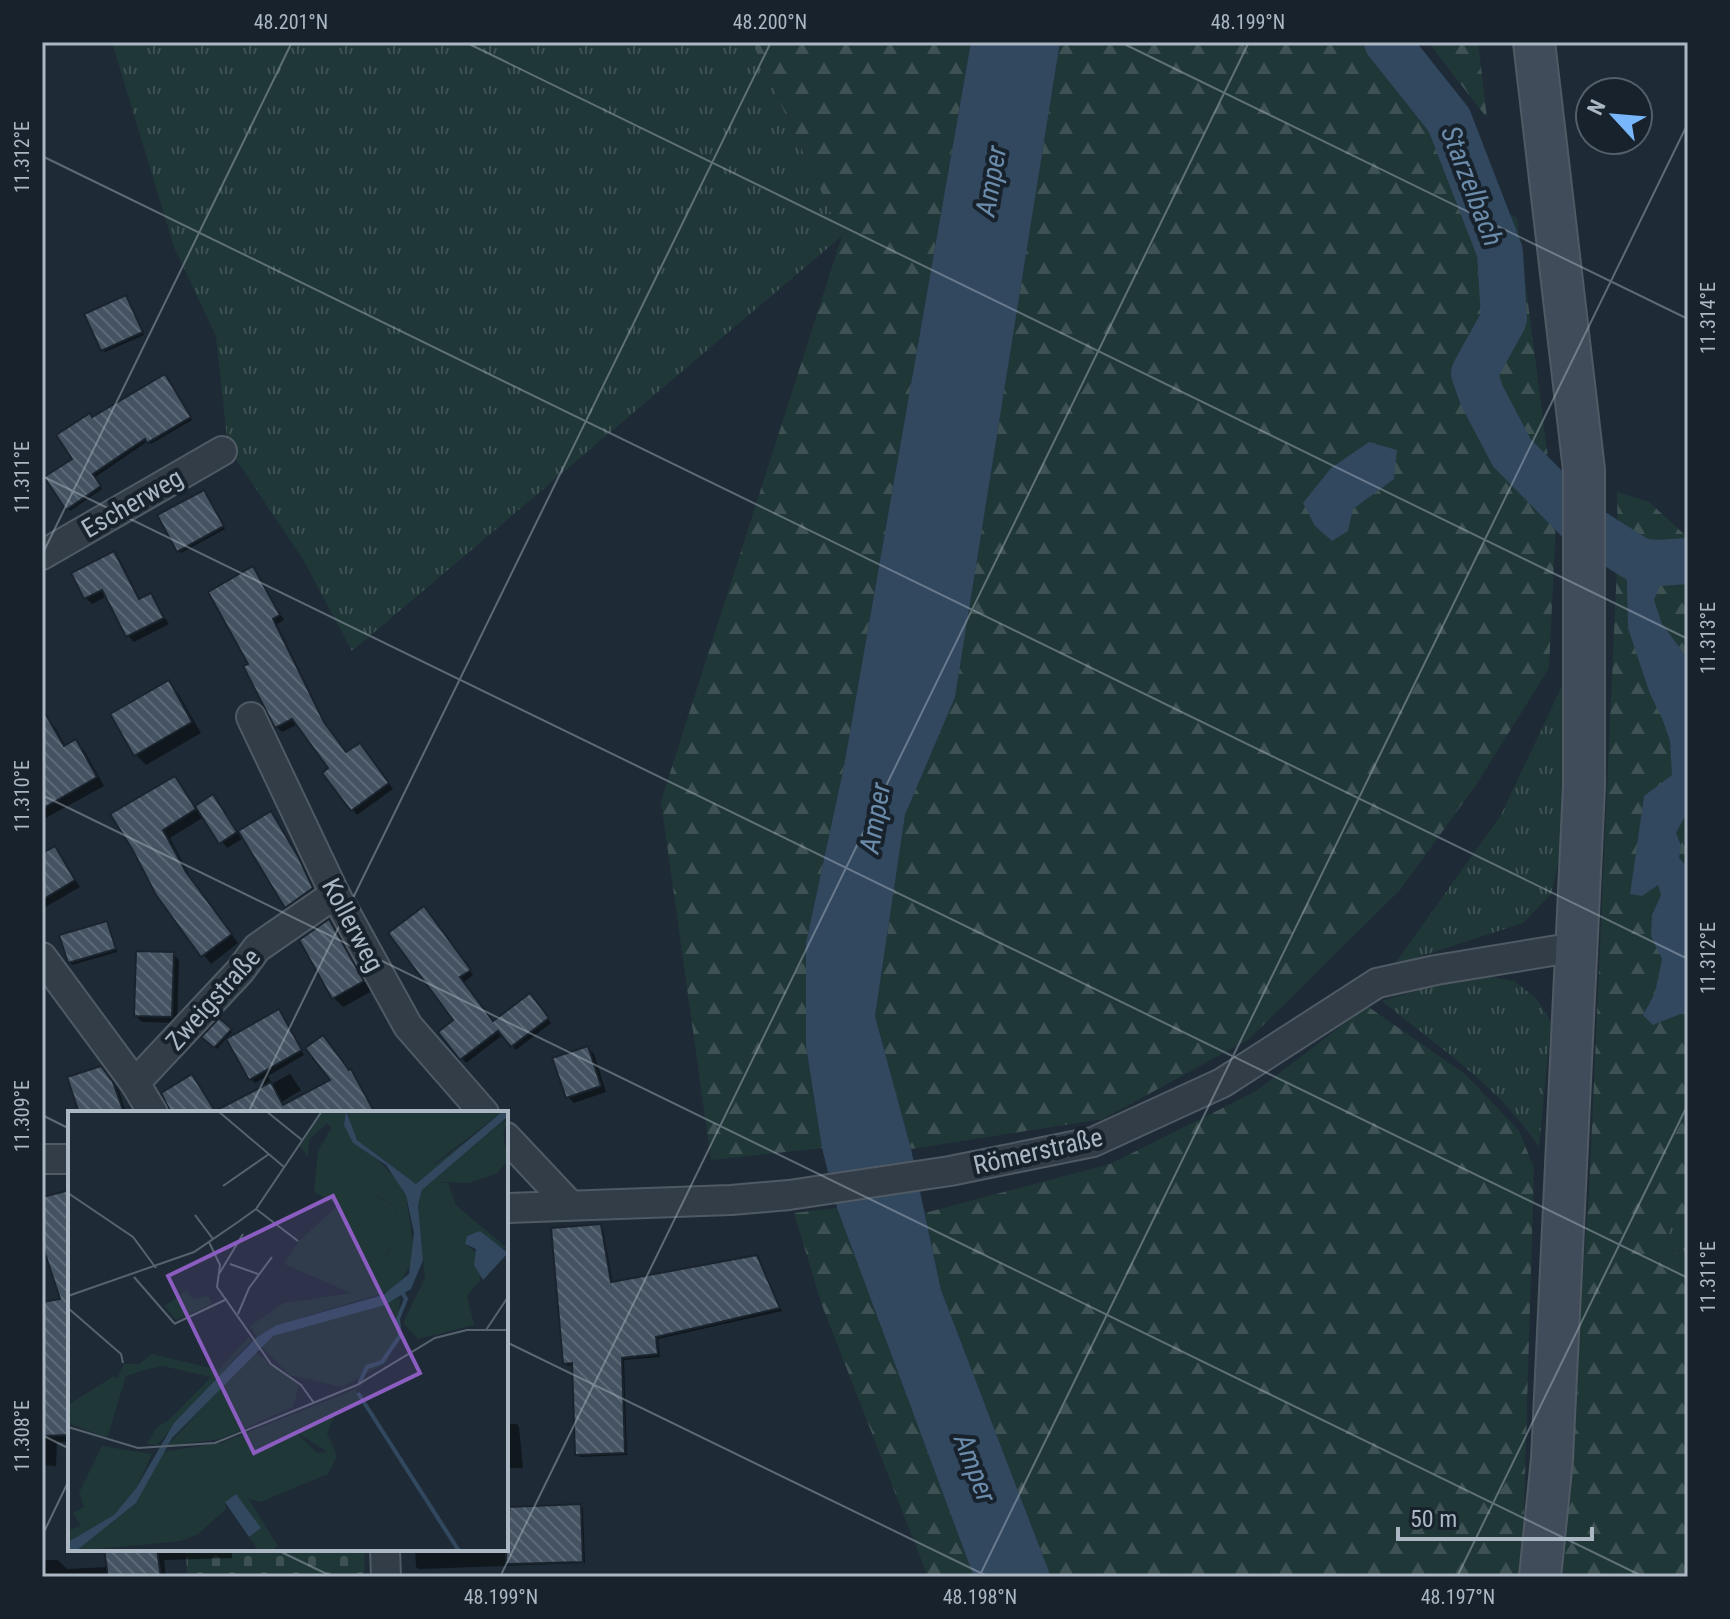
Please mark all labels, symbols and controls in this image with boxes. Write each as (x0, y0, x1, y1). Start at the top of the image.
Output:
text: 48.201°N (254, 10, 328, 34)
text: 48.200°N (733, 10, 807, 34)
text: 48.199°N (1211, 10, 1285, 34)
north arrow (1574, 76, 1654, 156)
text: N (1582, 96, 1611, 119)
text: 11.312°E (10, 121, 34, 193)
water label: Starzelbach (1434, 121, 1510, 251)
water label: Amper (968, 143, 1013, 220)
text: 11.314°E (1696, 282, 1720, 354)
text: 11.311°E (10, 441, 34, 513)
street label: Escherweg (76, 462, 188, 544)
text: 11.313°E (1696, 602, 1720, 674)
text: 11.310°E (10, 760, 34, 832)
water label: Amper (852, 780, 897, 857)
street label: Kollerweg (316, 873, 390, 977)
text: 11.312°E (1696, 922, 1720, 994)
street label: Zweigstraße (160, 942, 266, 1056)
text: 11.309°E (10, 1080, 34, 1152)
inset map (68, 1111, 508, 1551)
street label: Römerstraße (970, 1122, 1106, 1180)
text: 11.311°E (1696, 1241, 1720, 1313)
text: 11.308°E (10, 1400, 34, 1472)
water label: Amper (947, 1428, 1003, 1508)
scale bar (1398, 1491, 1592, 1541)
text: 50 m (1410, 1505, 1457, 1533)
text: 48.199°N (464, 1585, 538, 1609)
text: 48.198°N (943, 1585, 1017, 1609)
text: 48.197°N (1421, 1585, 1495, 1609)

